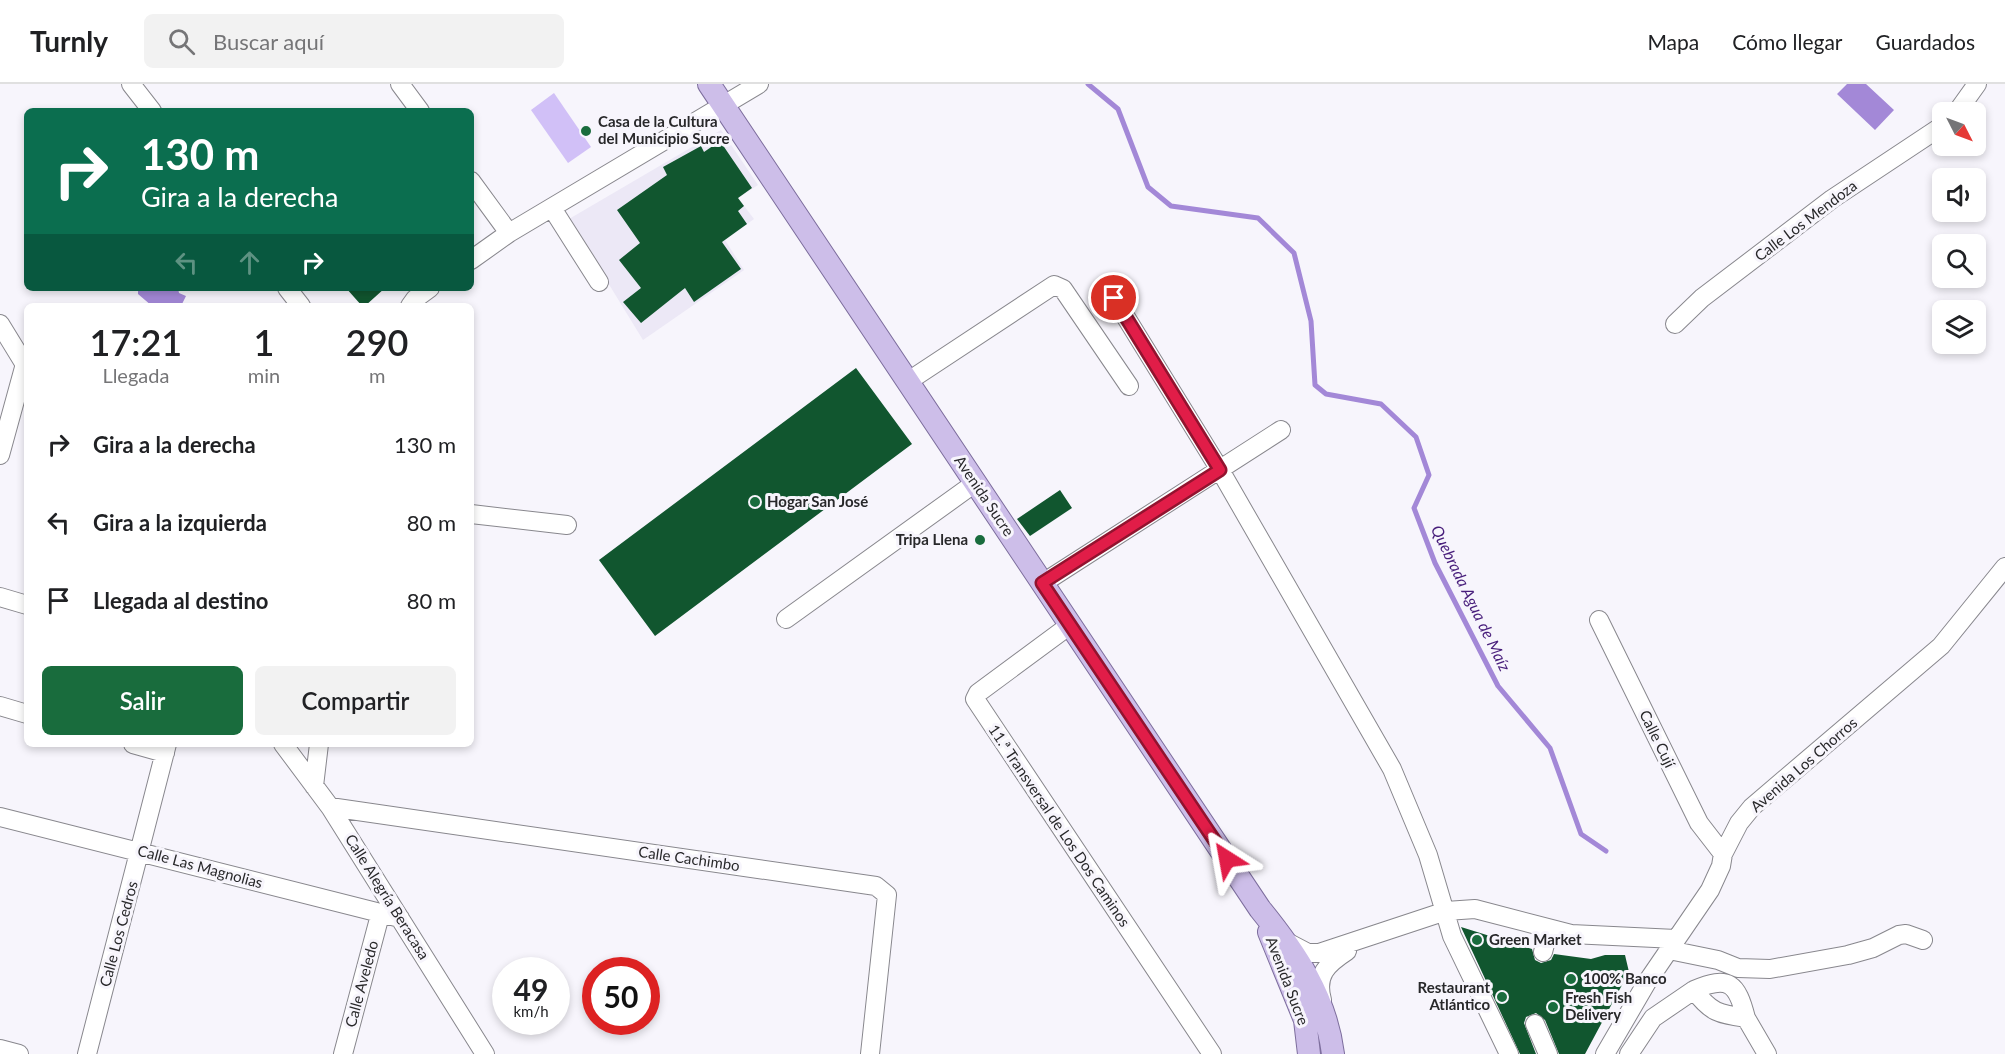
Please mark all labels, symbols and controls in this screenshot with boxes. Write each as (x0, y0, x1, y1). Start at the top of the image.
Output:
search box (144, 14, 564, 68)
text: Turnly (30, 24, 108, 58)
icon: search (165, 25, 198, 58)
text: Buscar aquí (213, 28, 324, 55)
text: Mapa (1647, 29, 1699, 54)
text: Cómo llegar (1732, 29, 1843, 54)
text: Guardados (1876, 29, 1975, 54)
north arrow (1932, 102, 1986, 156)
map controls (1932, 102, 1986, 354)
place label: Casa de la Cultura del Municipio Sucre (598, 112, 729, 147)
marker: Casa de la Cultura del Municipio Sucre (579, 124, 593, 138)
text: 130 m (141, 129, 259, 179)
icon: right (42, 132, 120, 210)
button: sound (1932, 168, 1986, 222)
street label: Calle Los Mendoza (1751, 176, 1860, 264)
text: Gira a la derecha (141, 180, 338, 213)
button: search (1932, 234, 1986, 288)
icon: left (170, 246, 203, 279)
icon: ahead (233, 246, 266, 279)
icon: right (296, 246, 329, 279)
pin (1088, 272, 1139, 323)
icon: arrive (1097, 281, 1130, 314)
button: layers (1932, 300, 1986, 354)
text: 17:21 (90, 320, 182, 364)
text: 1 (254, 320, 274, 364)
text: 290 (346, 320, 408, 364)
text: Llegada (102, 363, 169, 387)
text: min (248, 363, 280, 387)
text: m (369, 363, 385, 387)
icon: right (42, 428, 75, 461)
text: Gira a la derecha (93, 431, 256, 458)
text: 130 m (394, 431, 456, 458)
street label: Avenida Sucre (951, 452, 1018, 539)
place label: Hogar San José (767, 492, 868, 510)
marker: Hogar San José (748, 495, 762, 509)
icon: left (42, 506, 75, 539)
text: Gira a la izquierda (93, 509, 267, 536)
text: 80 m (407, 509, 456, 536)
water label: Quebrada Agua de Maíz (1428, 522, 1515, 674)
place label: Tripa Llena (896, 530, 968, 548)
marker: Tripa Llena (973, 533, 987, 547)
icon: arrive (42, 584, 75, 617)
text: Llegada al destino (93, 587, 269, 614)
text: 80 m (407, 587, 456, 614)
button: Salir (42, 666, 243, 735)
button: Compartir (255, 666, 456, 735)
street label: Calle Cují (1636, 707, 1680, 772)
street label: Avenida Los Chorros (1746, 713, 1860, 815)
street label: 11.ª Transversal de Los Dos Caminos (985, 721, 1134, 930)
position arrow (1195, 827, 1259, 891)
street label: Calle Alegría Beracasa (342, 830, 434, 962)
street label: Calle Las Magnolias (136, 841, 265, 891)
street label: Calle Cachimbo (637, 842, 741, 874)
street label: Calle Los Cedros (95, 879, 141, 989)
place label: Green Market (1489, 930, 1582, 948)
marker: Green Market (1470, 933, 1484, 947)
street label: Avenida Sucre (1263, 934, 1313, 1027)
street label: Calle Aveledo (341, 938, 381, 1029)
speed limit sign: 50 (582, 957, 660, 1035)
place label: 100% Banco (1583, 969, 1667, 987)
text: 49 (514, 971, 548, 1007)
marker: 100% Banco (1564, 972, 1578, 986)
place label: Restaurant Atlántico (1418, 978, 1490, 1013)
place label: Fresh Fish Delivery (1565, 988, 1632, 1023)
marker: Restaurant Atlántico (1495, 990, 1509, 1004)
marker: Fresh Fish Delivery (1546, 1000, 1560, 1014)
text: km/h (513, 1002, 549, 1020)

